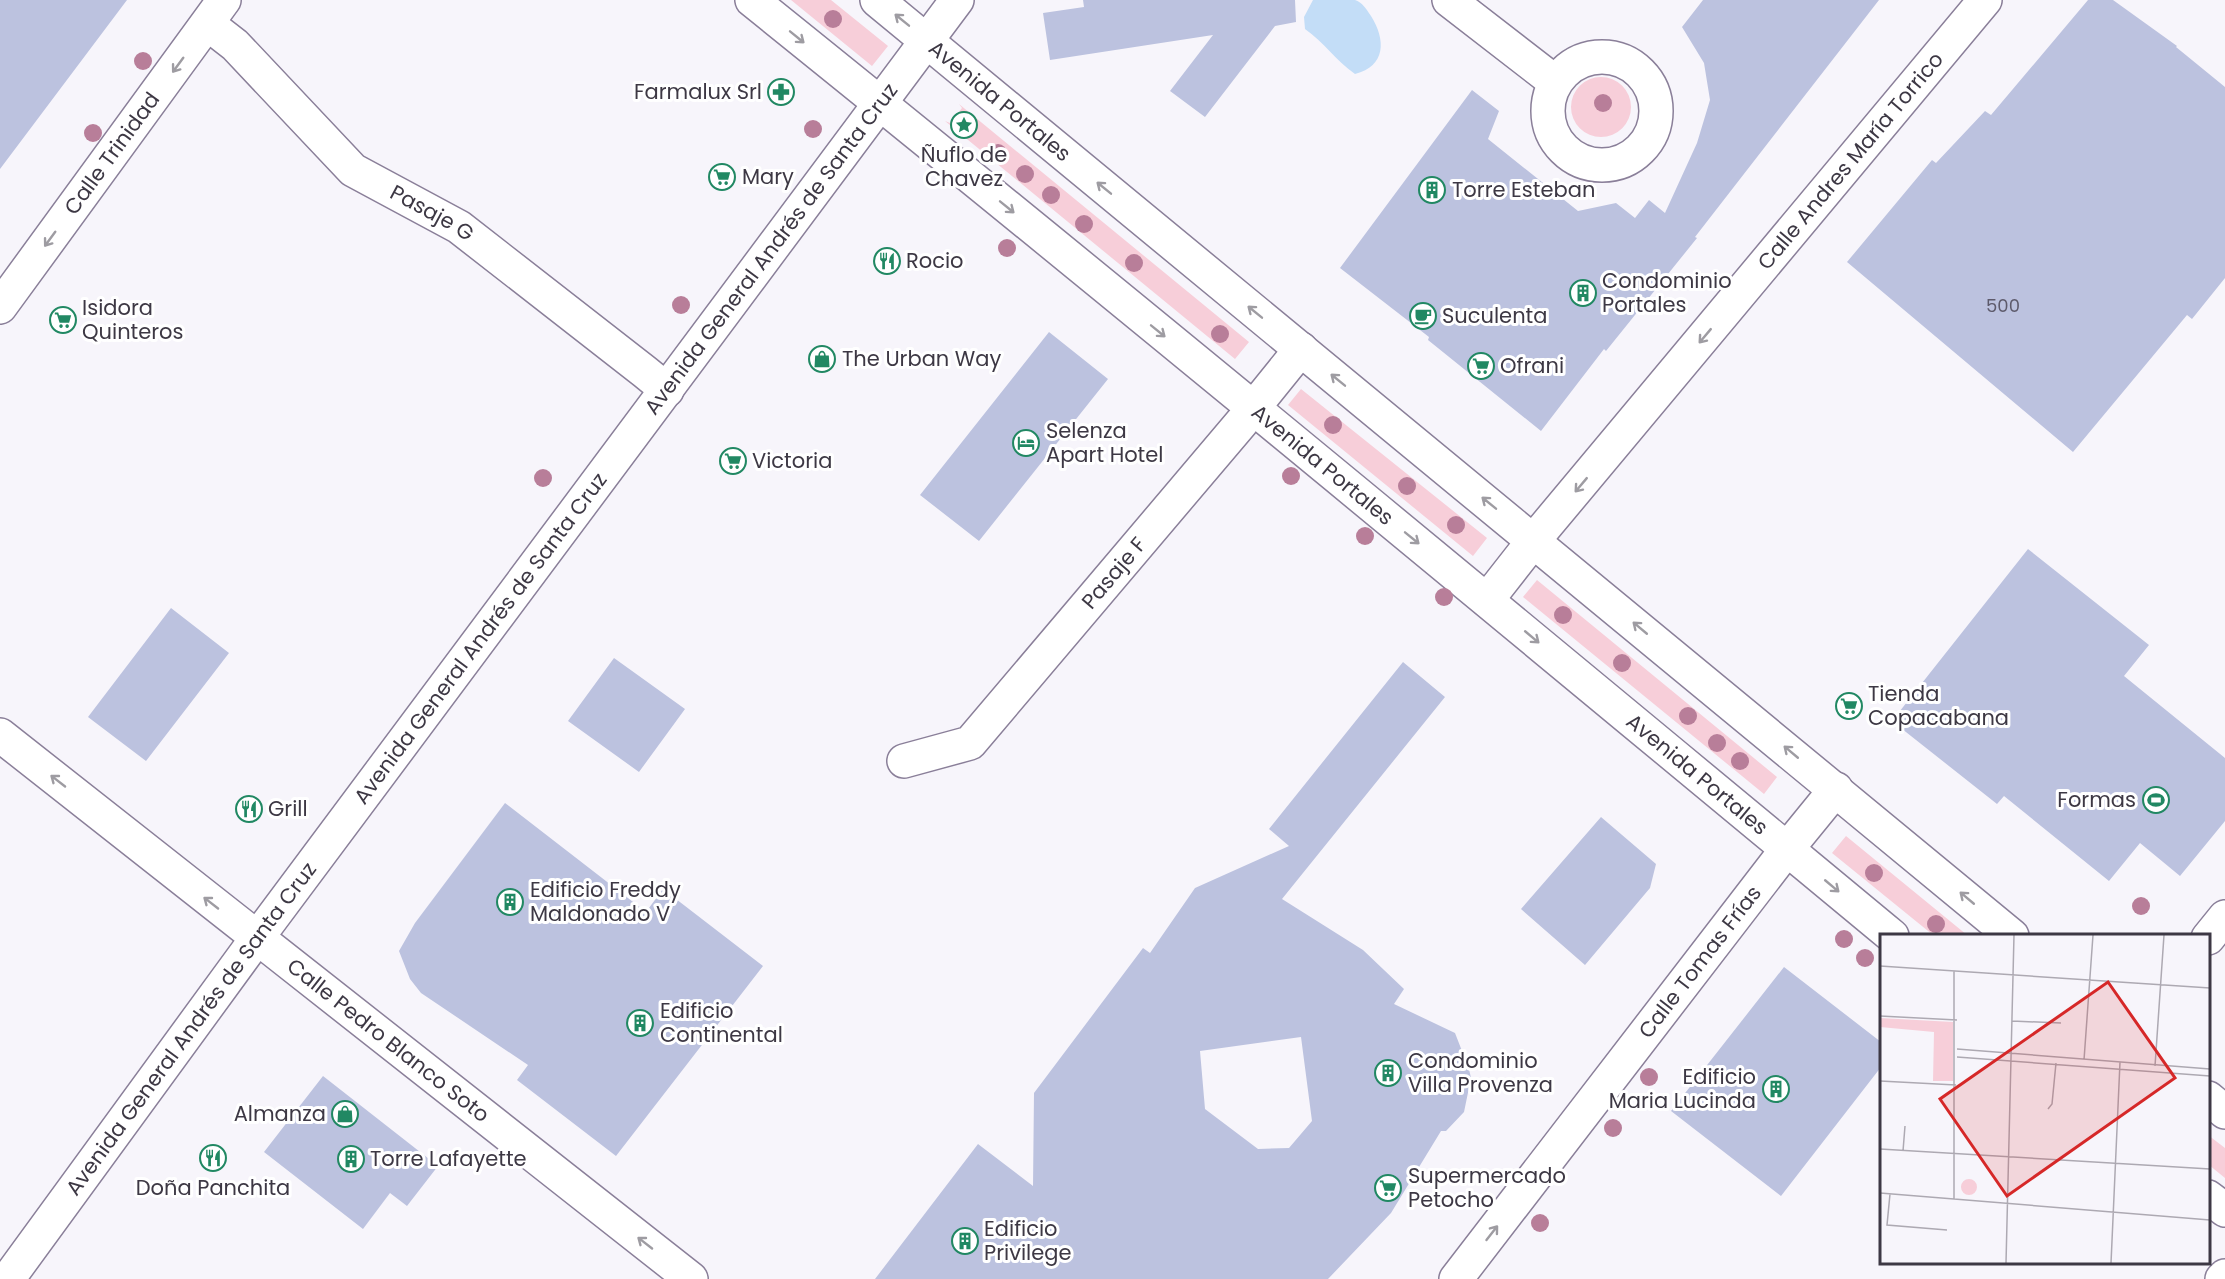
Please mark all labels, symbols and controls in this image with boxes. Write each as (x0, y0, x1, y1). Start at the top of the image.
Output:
one-way arrow (894, 14, 910, 27)
one-way arrow (789, 30, 805, 43)
street label: Avenida Portales (923, 34, 1077, 168)
street label: Calle Andres María Torrico (1751, 46, 1950, 276)
one-way arrow (172, 56, 184, 72)
place label: Farmalux Srl (634, 77, 762, 106)
street label: Avenida General Andrés de Santa Cruz (637, 77, 904, 420)
pharmacy icon: Farmalux Srl (766, 77, 796, 107)
street label: Calle Trinidad (57, 86, 166, 220)
place icon: Ñuflo de Chavez (949, 110, 979, 140)
place label: Ñuflo de Chavez (921, 140, 1007, 193)
supermarket icon: Mary (707, 162, 737, 192)
place label: Mary (742, 162, 794, 191)
building icon: Torre Esteban (1417, 175, 1447, 205)
place label: Torre Esteban (1452, 175, 1595, 204)
street label: Pasaje G (385, 178, 480, 248)
one-way arrow (1097, 182, 1113, 195)
one-way arrow (999, 200, 1014, 214)
one-way arrow (44, 230, 57, 246)
restaurant icon: Rocio (872, 246, 902, 276)
place label: Rocio (906, 246, 964, 275)
place label: Condominio Portales (1602, 266, 1732, 319)
building icon: Condominio Portales (1568, 278, 1598, 308)
place label: Isidora Quinteros (82, 293, 184, 346)
house number: 500 (1986, 293, 2020, 318)
cafe icon: Suculenta (1408, 301, 1438, 331)
place label: Suculenta (1442, 301, 1547, 330)
supermarket icon: Isidora Quinteros (48, 305, 78, 335)
one-way arrow (1247, 305, 1263, 318)
one-way arrow (1150, 324, 1166, 337)
one-way arrow (1699, 327, 1712, 343)
shop icon: The Urban Way (807, 344, 837, 374)
place label: The Urban Way (842, 344, 1002, 373)
supermarket icon: Ofrani (1466, 351, 1496, 381)
place label: Ofrani (1500, 351, 1564, 380)
one-way arrow (1330, 373, 1346, 386)
street label: Avenida Portales (1246, 397, 1400, 532)
place label: Selenza Apart Hotel (1046, 416, 1163, 469)
hotel icon: Selenza Apart Hotel (1011, 428, 1041, 458)
supermarket icon: Victoria (718, 446, 748, 476)
place label: Victoria (752, 446, 832, 475)
street label: Avenida General Andrés de Santa Cruz (347, 466, 613, 810)
one-way arrow (1574, 477, 1587, 493)
one-way arrow (1481, 497, 1497, 510)
street label: Pasaje F (1075, 531, 1152, 615)
one-way arrow (1403, 532, 1419, 545)
one-way arrow (1632, 621, 1648, 634)
one-way arrow (1524, 631, 1540, 644)
place label: Tienda Copacabana (1868, 679, 2009, 732)
supermarket icon: Tienda Copacabana (1834, 691, 1864, 721)
street label: Avenida Portales (1620, 707, 1774, 841)
one-way arrow (1784, 745, 1799, 759)
one-way arrow (50, 775, 66, 788)
place label: Formas (2057, 785, 2136, 814)
sports icon: Formas (2141, 785, 2171, 815)
restaurant icon: Grill (234, 794, 264, 824)
place label: Grill (268, 794, 308, 823)
street label: Avenida General Andrés de Santa Cruz (59, 856, 323, 1201)
place label: Edificio Freddy Maldonado V (530, 875, 681, 928)
street label: Calle Tomas Frías (1632, 879, 1768, 1044)
one-way arrow (1824, 880, 1840, 893)
building icon: Edificio Freddy Maldonado V (495, 887, 525, 917)
one-way arrow (1960, 891, 1975, 905)
one-way arrow (203, 896, 219, 909)
inset map (1880, 934, 2210, 1264)
street label: Calle Pedro Blanco Soto (281, 951, 496, 1129)
place label: Edificio Continental (660, 996, 783, 1049)
building icon: Edificio Continental (625, 1008, 655, 1038)
place label: Condominio Villa Provenza (1408, 1046, 1553, 1099)
building icon: Condominio Villa Provenza (1373, 1058, 1403, 1088)
place label: Edificio Maria Lucinda (1609, 1062, 1756, 1115)
building icon: Edificio Maria Lucinda (1761, 1074, 1791, 1104)
place label: Almanza (234, 1099, 326, 1128)
shop icon: Almanza (330, 1099, 360, 1129)
restaurant icon: Doña Panchita (198, 1143, 228, 1173)
building icon: Torre Lafayette (336, 1144, 366, 1174)
place label: Torre Lafayette (370, 1144, 527, 1173)
place label: Supermercado Petocho (1408, 1161, 1566, 1214)
place label: Doña Panchita (136, 1173, 290, 1202)
supermarket icon: Supermercado Petocho (1373, 1173, 1403, 1203)
place label: Edificio Privilege (984, 1214, 1072, 1267)
one-way arrow (1486, 1225, 1498, 1241)
building icon: Edificio Privilege (950, 1226, 980, 1256)
one-way arrow (637, 1236, 653, 1249)

